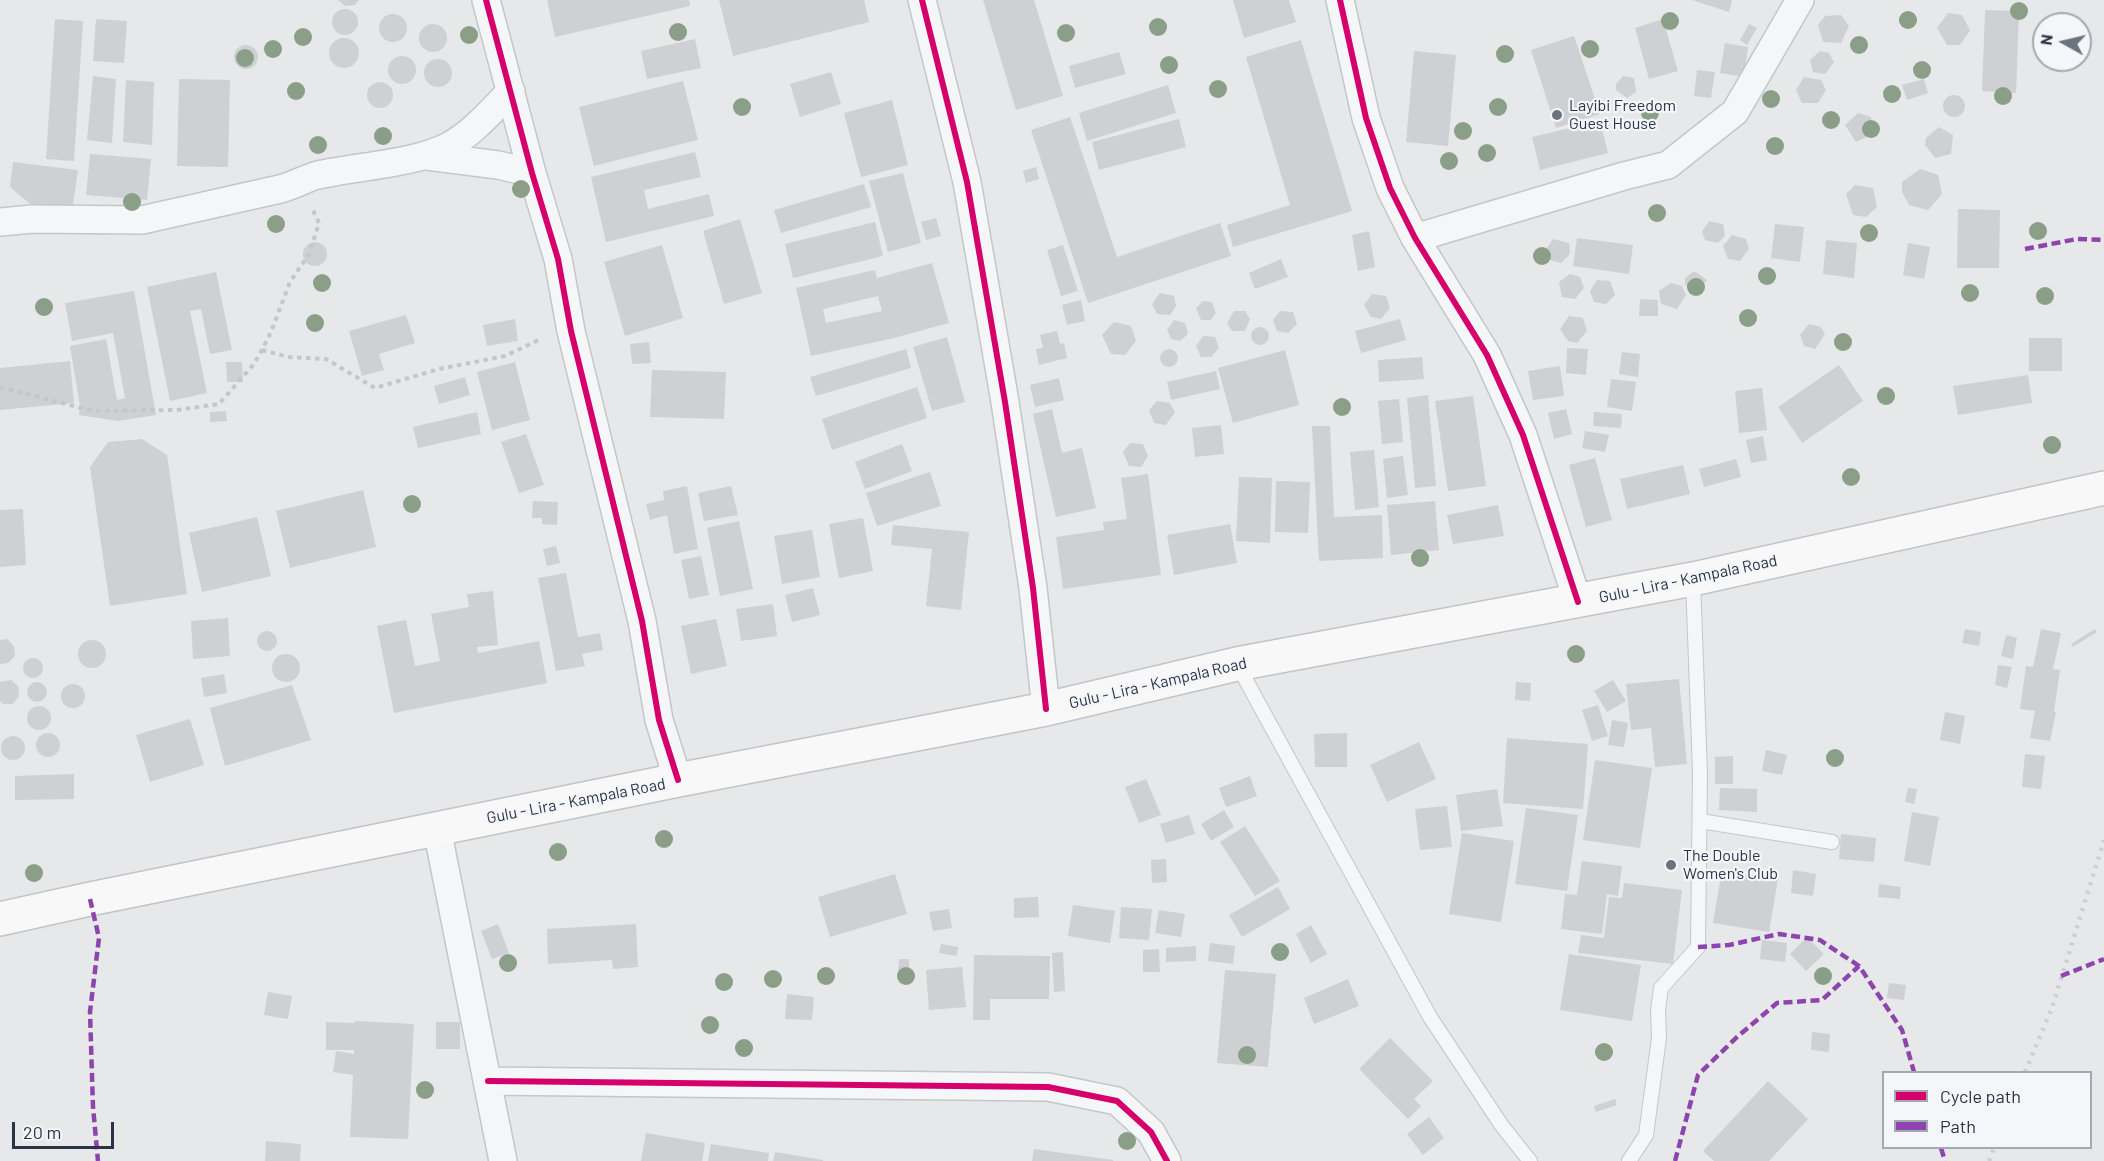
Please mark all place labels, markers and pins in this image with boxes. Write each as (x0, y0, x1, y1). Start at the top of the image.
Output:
place label: Layibi Freedom Guest House (1569, 96, 1676, 134)
marker: Layibi Freedom Guest House (1550, 108, 1564, 122)
place label: The Double Women's Club (1683, 846, 1778, 884)
marker: The Double Women's Club (1664, 858, 1678, 872)

